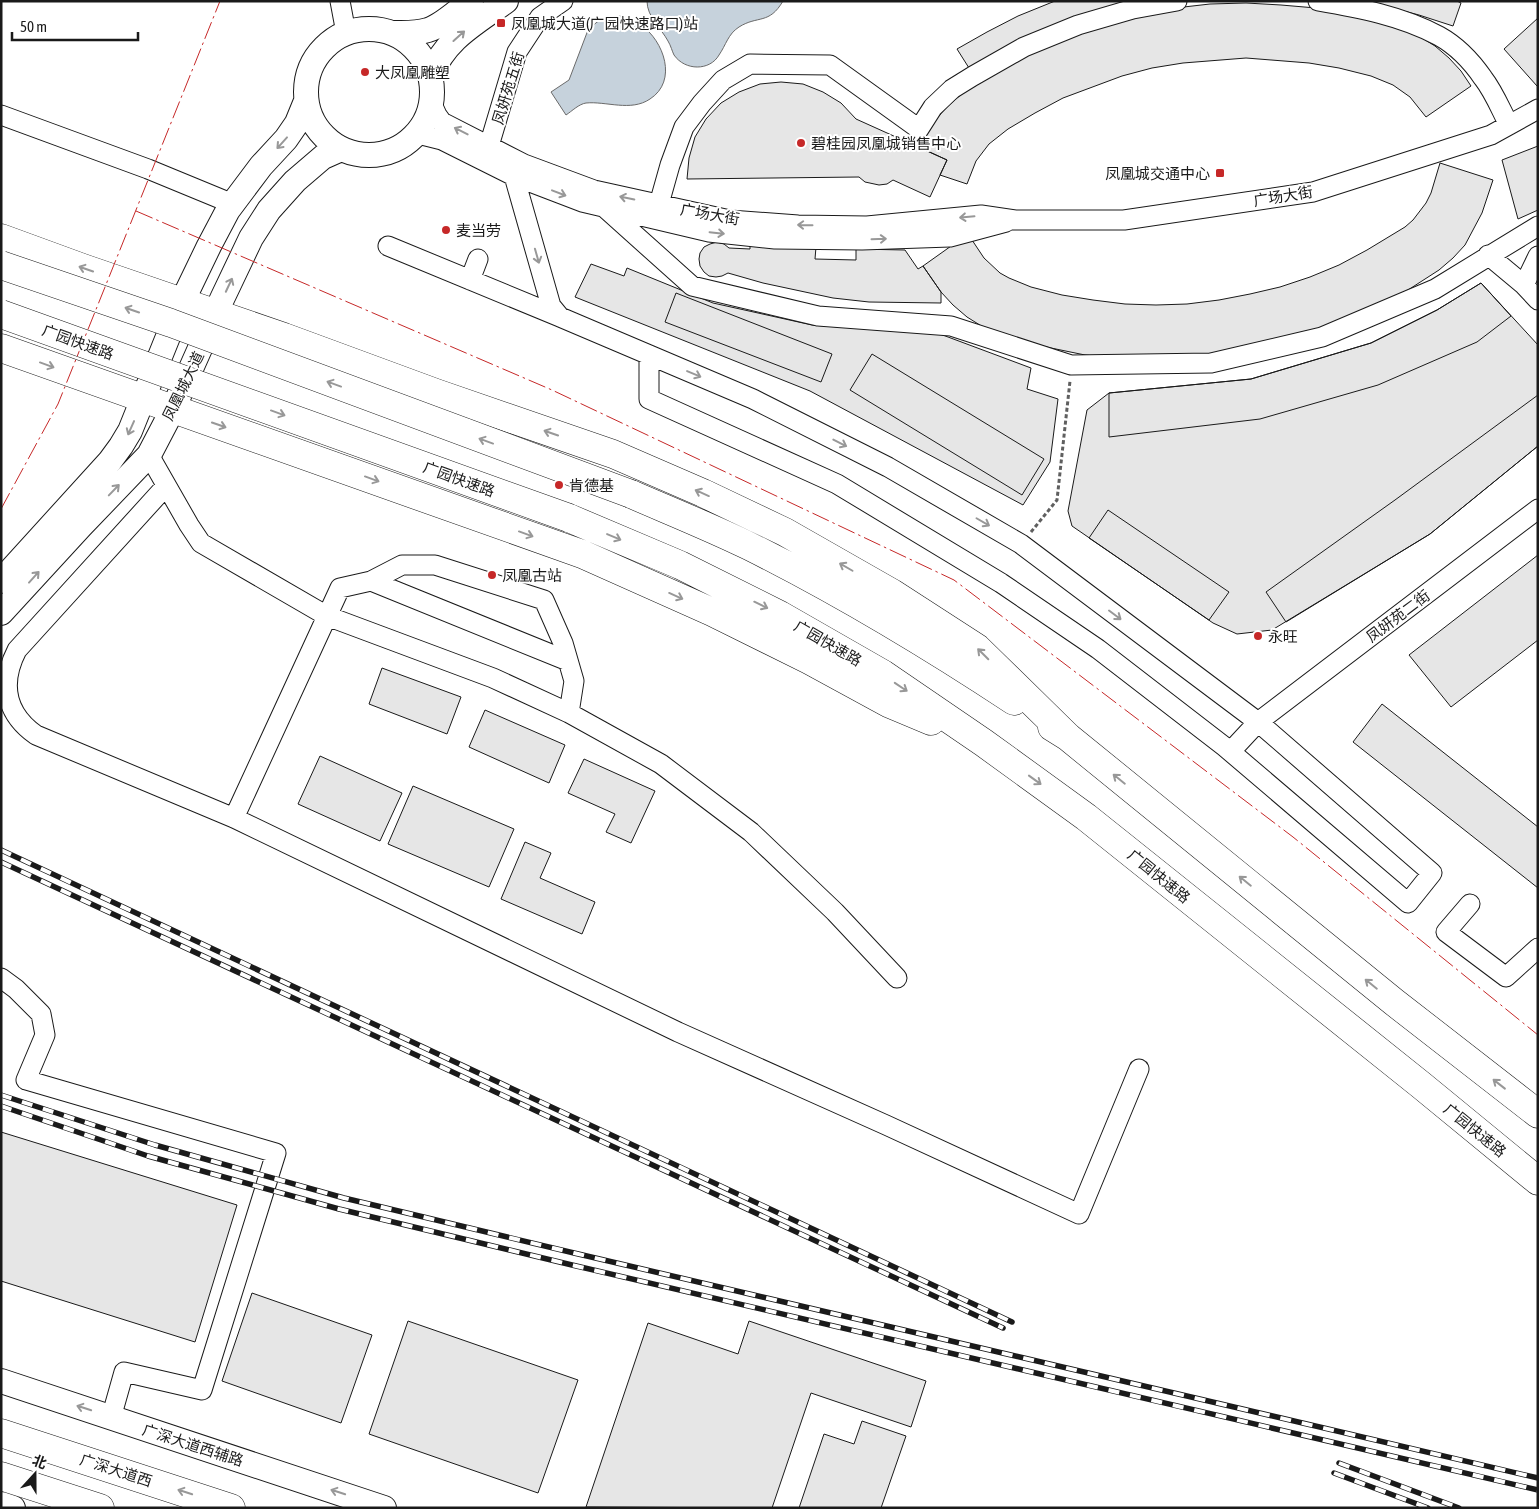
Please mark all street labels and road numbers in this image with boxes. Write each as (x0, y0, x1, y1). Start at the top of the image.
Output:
street label: 凤妍苑五街 (489, 50, 527, 126)
street label: 广场大街 (1252, 183, 1314, 209)
street label: 广场大街 (679, 200, 741, 228)
street label: 广园快速路 (40, 321, 116, 363)
street label: 凤凰城大道 (159, 349, 207, 423)
street label: 广园快速路 (421, 458, 497, 500)
street label: 凤妍苑二街 (1363, 587, 1433, 645)
street label: 广园快速路 (791, 617, 865, 669)
street label: 广园快速路 (1125, 846, 1193, 906)
street label: 广园快速路 (1441, 1100, 1509, 1160)
street label: 广深大道西辅路 (140, 1421, 246, 1469)
street label: 广深大道西 (78, 1450, 154, 1490)

